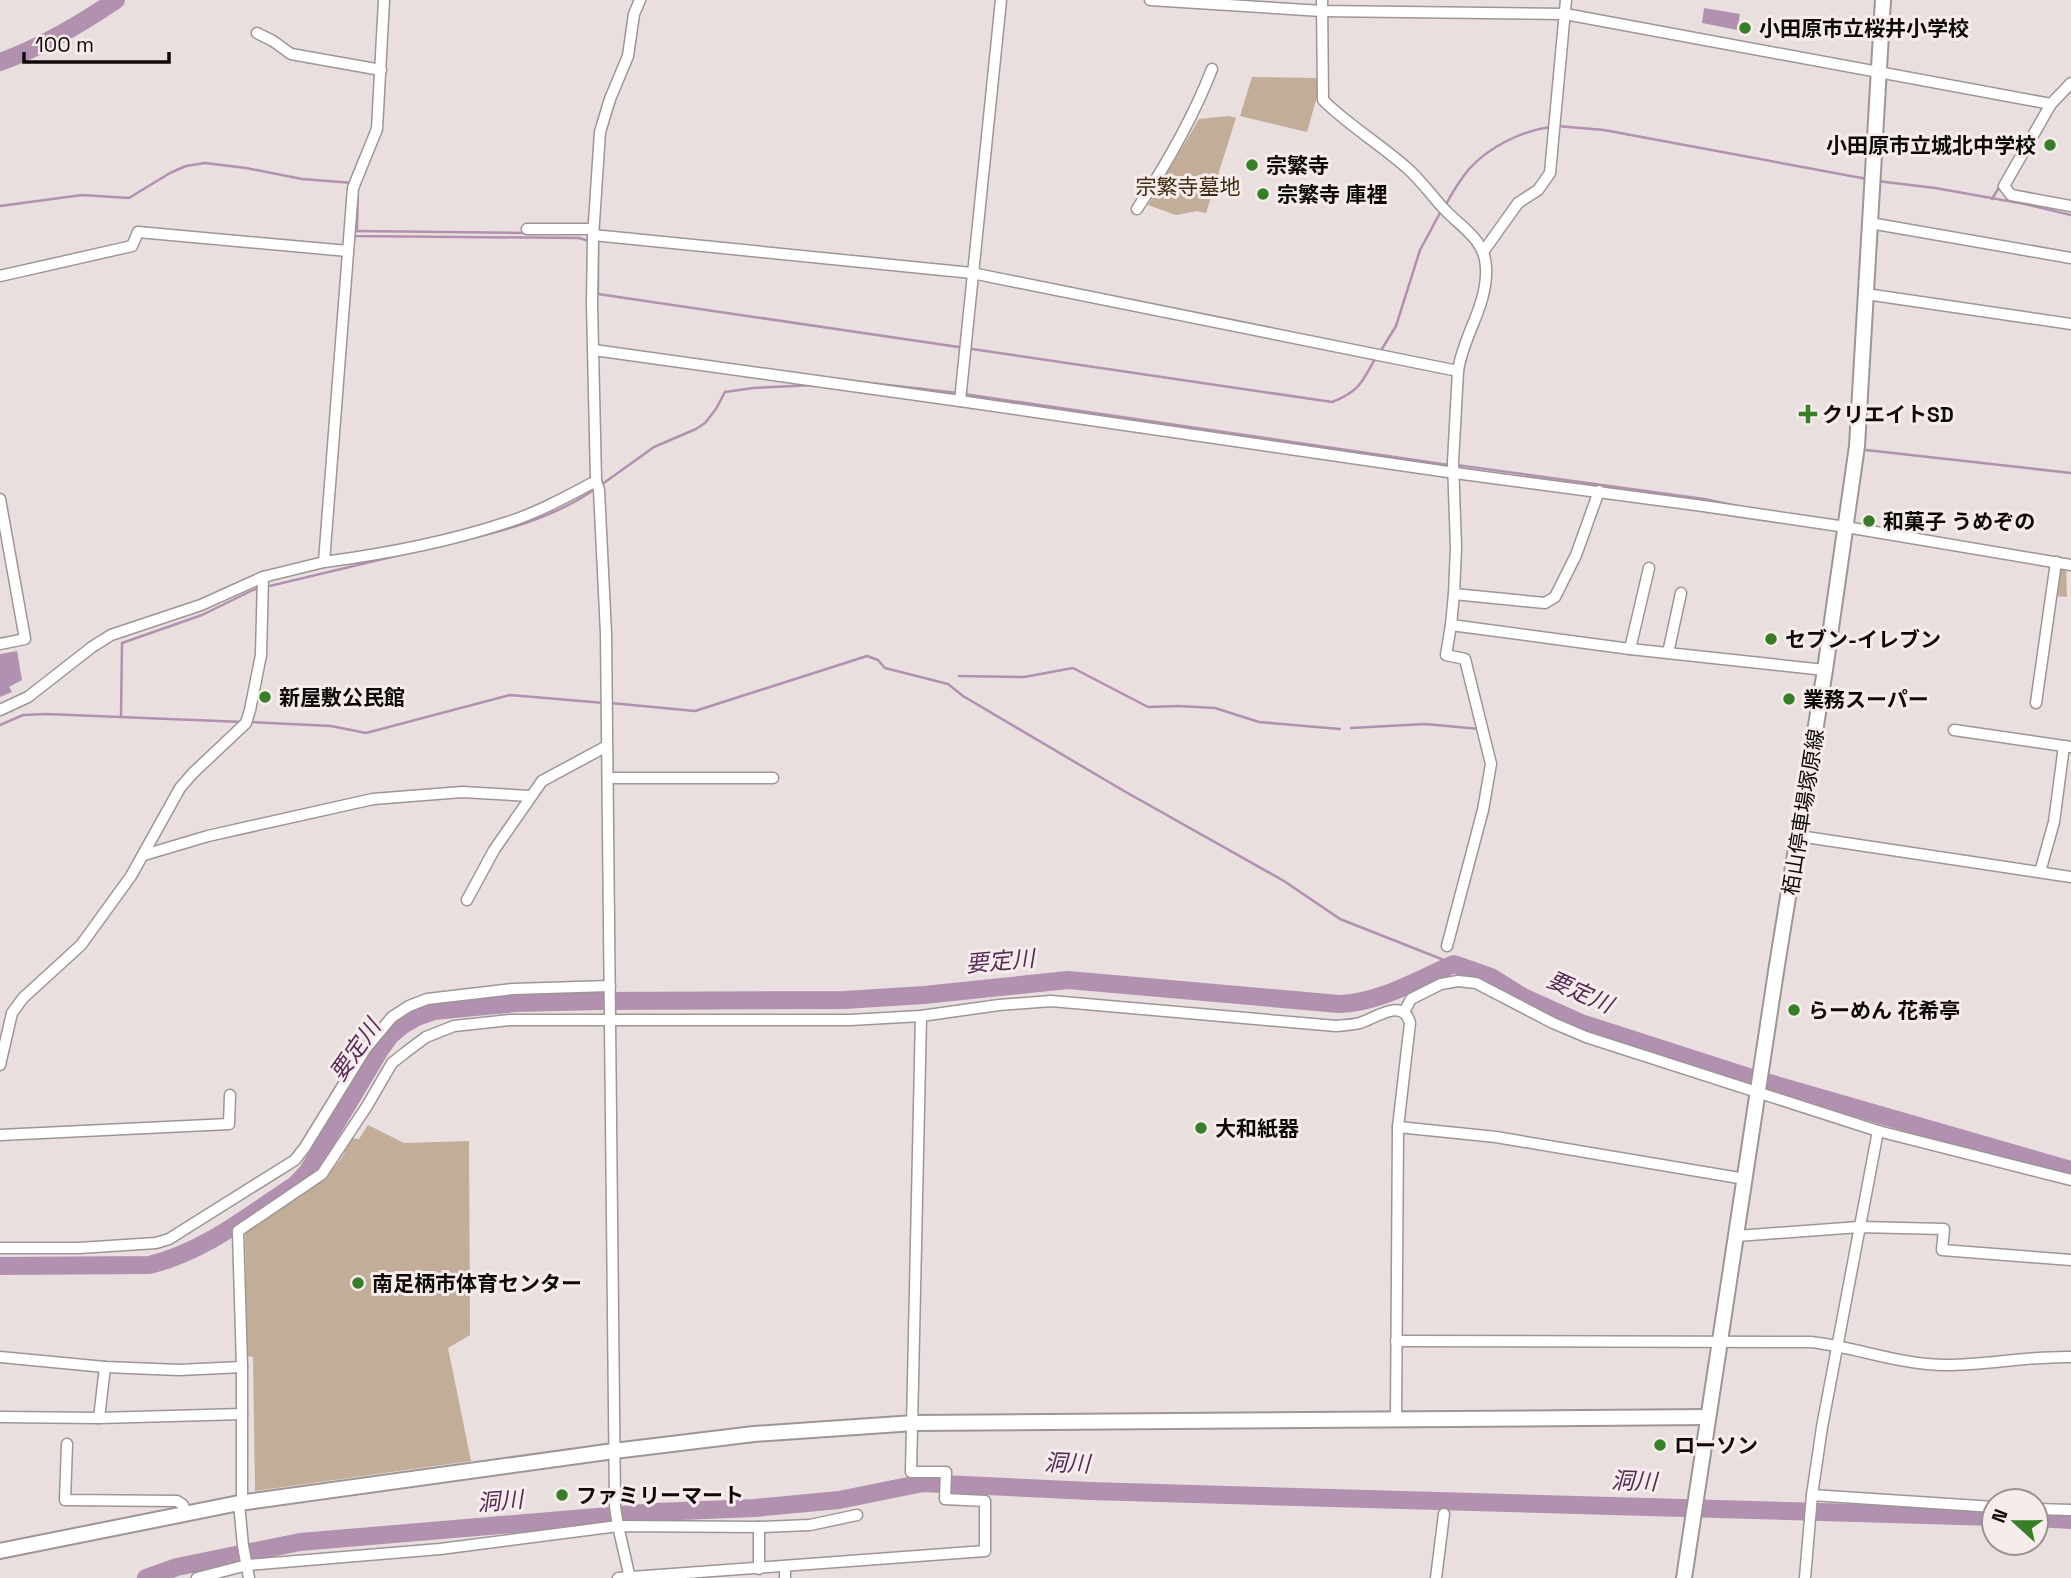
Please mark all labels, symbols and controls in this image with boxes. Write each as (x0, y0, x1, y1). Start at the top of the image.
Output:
place label: 小田原市立桜井小学校 (1759, 15, 1969, 42)
marker: 小田原市立桜井小学校 (1737, 20, 1753, 36)
scale bar (24, 21, 170, 65)
text: 100 m (35, 31, 94, 58)
place label: 小田原市立城北中学校 (1826, 132, 2036, 159)
marker: 小田原市立城北中学校 (2042, 137, 2058, 153)
place label: 宗繁寺 (1266, 152, 1329, 179)
marker: 宗繁寺 (1244, 157, 1260, 173)
park label: 宗繁寺墓地 (1136, 173, 1241, 200)
place label: 宗繁寺 庫裡 (1277, 181, 1387, 208)
marker: 宗繁寺 庫裡 (1255, 186, 1271, 202)
place label: クリエイトSD (1822, 401, 1954, 428)
marker: クリエイトSD (1800, 406, 1816, 422)
place label: 和菓子 うめぞの (1883, 508, 2035, 535)
marker: 和菓子 うめぞの (1861, 513, 1877, 529)
place label: セブン-イレブン (1785, 626, 1941, 653)
marker: セブン-イレブン (1763, 631, 1779, 647)
place label: 新屋敷公民館 (279, 684, 405, 711)
place label: 業務スーパー (1803, 686, 1929, 713)
marker: 新屋敷公民館 (257, 689, 273, 705)
marker: 業務スーパー (1781, 691, 1797, 707)
street label: 栢山停車場塚原線 (1777, 727, 1829, 897)
water label: 要定川 (964, 943, 1039, 979)
water label: 要定川 (1542, 964, 1620, 1021)
place label: らーめん 花希亭 (1808, 997, 1960, 1024)
marker: らーめん 花希亭 (1786, 1002, 1802, 1018)
water label: 要定川 (323, 1011, 389, 1087)
place label: 大和紙器 (1215, 1115, 1299, 1142)
marker: 大和紙器 (1193, 1120, 1209, 1136)
place label: 南足柄市体育センター (372, 1270, 582, 1297)
marker: 南足柄市体育センター (350, 1275, 366, 1291)
place label: ローソン (1674, 1432, 1758, 1459)
marker: ローソン (1652, 1437, 1668, 1453)
water label: 洞川 (1043, 1447, 1094, 1479)
water label: 洞川 (1610, 1465, 1661, 1497)
place label: ファミリーマート (576, 1482, 744, 1509)
water label: 洞川 (476, 1484, 527, 1518)
marker: ファミリーマート (554, 1487, 570, 1503)
north arrow (1980, 1487, 2050, 1557)
text: N (1986, 1506, 2014, 1527)

